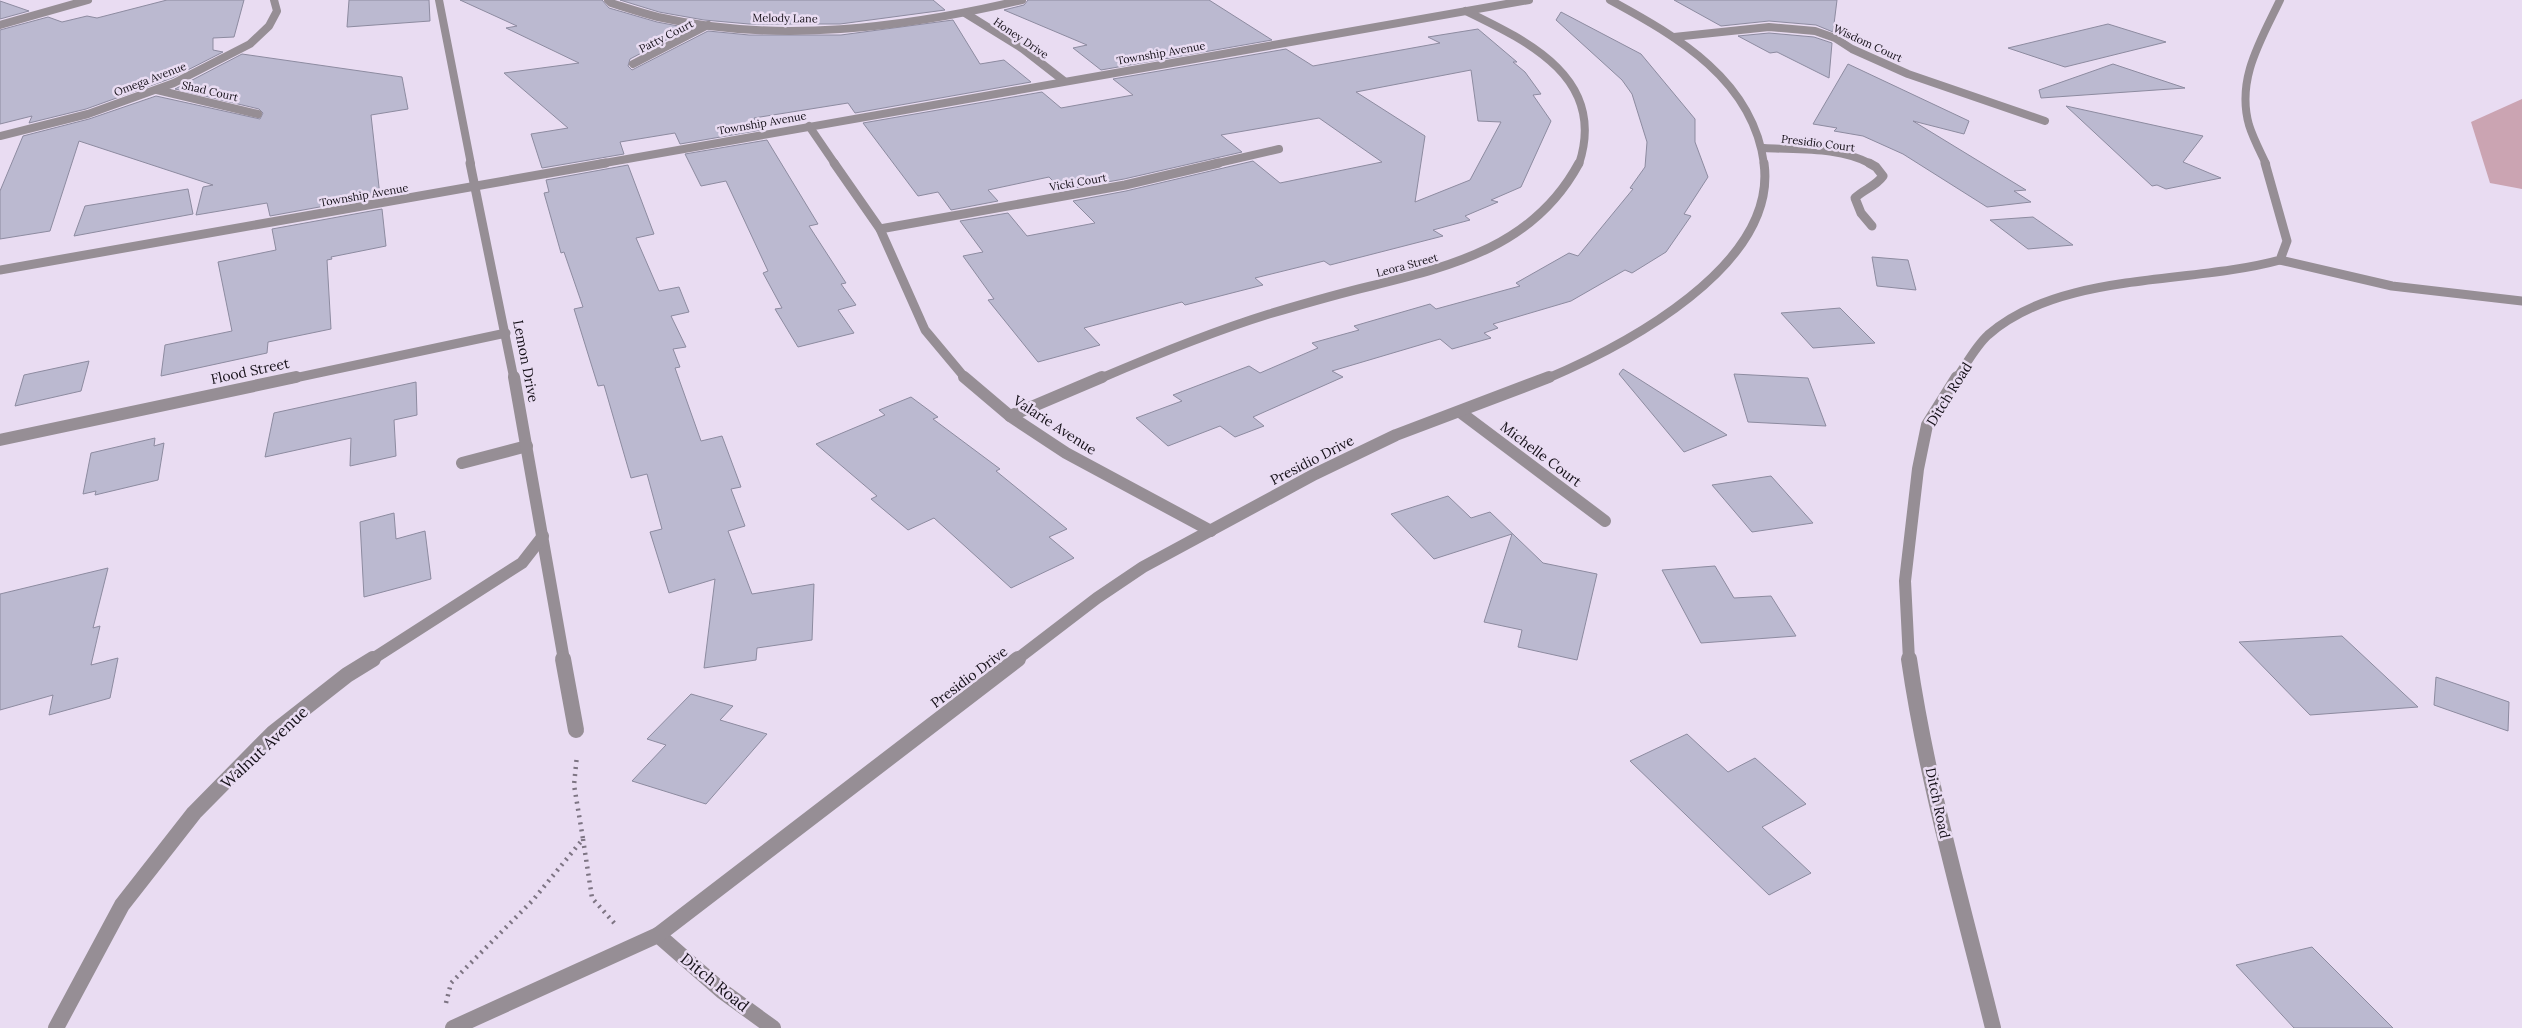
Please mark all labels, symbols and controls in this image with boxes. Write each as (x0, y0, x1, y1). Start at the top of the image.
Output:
street label: Melody Lane (752, 10, 818, 26)
street label: Honey Drive (991, 14, 1051, 62)
street label: Patty Court (636, 16, 696, 56)
street label: Wisdom Court (1831, 21, 1905, 65)
street label: Township Avenue (1116, 38, 1207, 68)
street label: Omega Avenue (112, 59, 188, 99)
street label: Shad Court (180, 78, 240, 104)
street label: Township Avenue (717, 108, 808, 138)
street label: Presidio Court (1780, 132, 1856, 155)
street label: Vicki Court (1047, 170, 1108, 194)
street label: Township Avenue (319, 180, 410, 210)
street label: Leora Street (1375, 250, 1440, 280)
street label: Lemon Drive (509, 318, 543, 404)
street label: Flood Street (209, 354, 291, 388)
street label: Ditch Road (1922, 359, 1976, 429)
street label: Valarie Avenue (1009, 391, 1100, 459)
street label: Michelle Court (1497, 418, 1586, 491)
street label: Presidio Drive (1267, 431, 1357, 489)
street label: Presidio Drive (927, 642, 1011, 712)
street label: Walnut Avenue (216, 701, 312, 792)
street label: Ditch Road (1922, 766, 1954, 840)
street label: Ditch Road (677, 948, 754, 1016)

